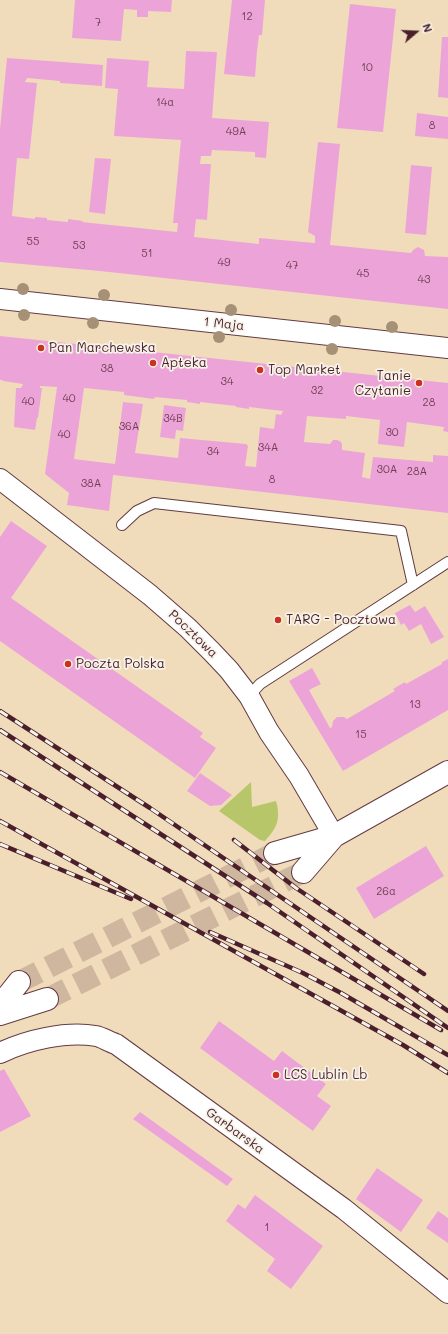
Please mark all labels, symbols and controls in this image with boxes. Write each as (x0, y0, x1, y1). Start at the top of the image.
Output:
house number: 12 (241, 10, 253, 24)
north arrow (396, 12, 436, 52)
house number: 7 (95, 16, 101, 30)
text: N (419, 22, 436, 34)
house number: 10 (361, 61, 373, 75)
house number: 14a (156, 96, 174, 110)
house number: 8 (429, 119, 435, 133)
house number: 49A (226, 125, 246, 139)
house number: 55 (27, 235, 39, 249)
house number: 53 (73, 239, 85, 253)
house number: 51 (141, 247, 153, 261)
house number: 49 (218, 256, 230, 270)
house number: 47 (286, 259, 298, 273)
house number: 45 (357, 267, 369, 281)
house number: 43 (418, 273, 430, 287)
street label: 1 Maja (203, 314, 245, 334)
place label: Pan Marchewska (49, 340, 156, 356)
marker: Pan Marchewska (36, 343, 46, 353)
place label: Apteka (161, 355, 207, 371)
marker: Apteka (148, 358, 158, 368)
house number: 38 (100, 362, 114, 376)
place label: Top Market (268, 362, 341, 378)
marker: Top Market (255, 365, 265, 375)
place label: Tanie Czytanie (355, 368, 411, 399)
house number: 34 (221, 375, 233, 389)
marker: Tanie Czytanie (414, 378, 424, 388)
house number: 32 (311, 384, 323, 398)
house number: 40 (62, 392, 76, 406)
house number: 40 (21, 395, 35, 409)
house number: 28 (423, 396, 435, 410)
house number: 34B (163, 412, 183, 426)
house number: 36A (119, 420, 139, 434)
house number: 30 (385, 426, 399, 440)
house number: 40 (57, 428, 71, 442)
house number: 34A (258, 441, 278, 455)
house number: 34 (207, 445, 219, 459)
house number: 30A (377, 463, 397, 477)
house number: 28A (407, 465, 427, 479)
house number: 8 (269, 473, 275, 487)
house number: 38A (81, 477, 101, 491)
street label: Pocztowa (165, 607, 221, 661)
place label: TARG - Pocztowa (286, 612, 396, 628)
marker: TARG - Pocztowa (273, 615, 283, 625)
place label: Poczta Polska (76, 656, 165, 672)
marker: Poczta Polska (63, 659, 73, 669)
house number: 13 (409, 698, 421, 712)
house number: 15 (355, 728, 367, 742)
house number: 26a (376, 885, 396, 899)
place label: LCS Lublin Lb (284, 1067, 368, 1083)
marker: LCS Lublin Lb (271, 1070, 281, 1080)
street label: Garbarska (203, 1105, 267, 1157)
house number: 1 (265, 1221, 269, 1235)

